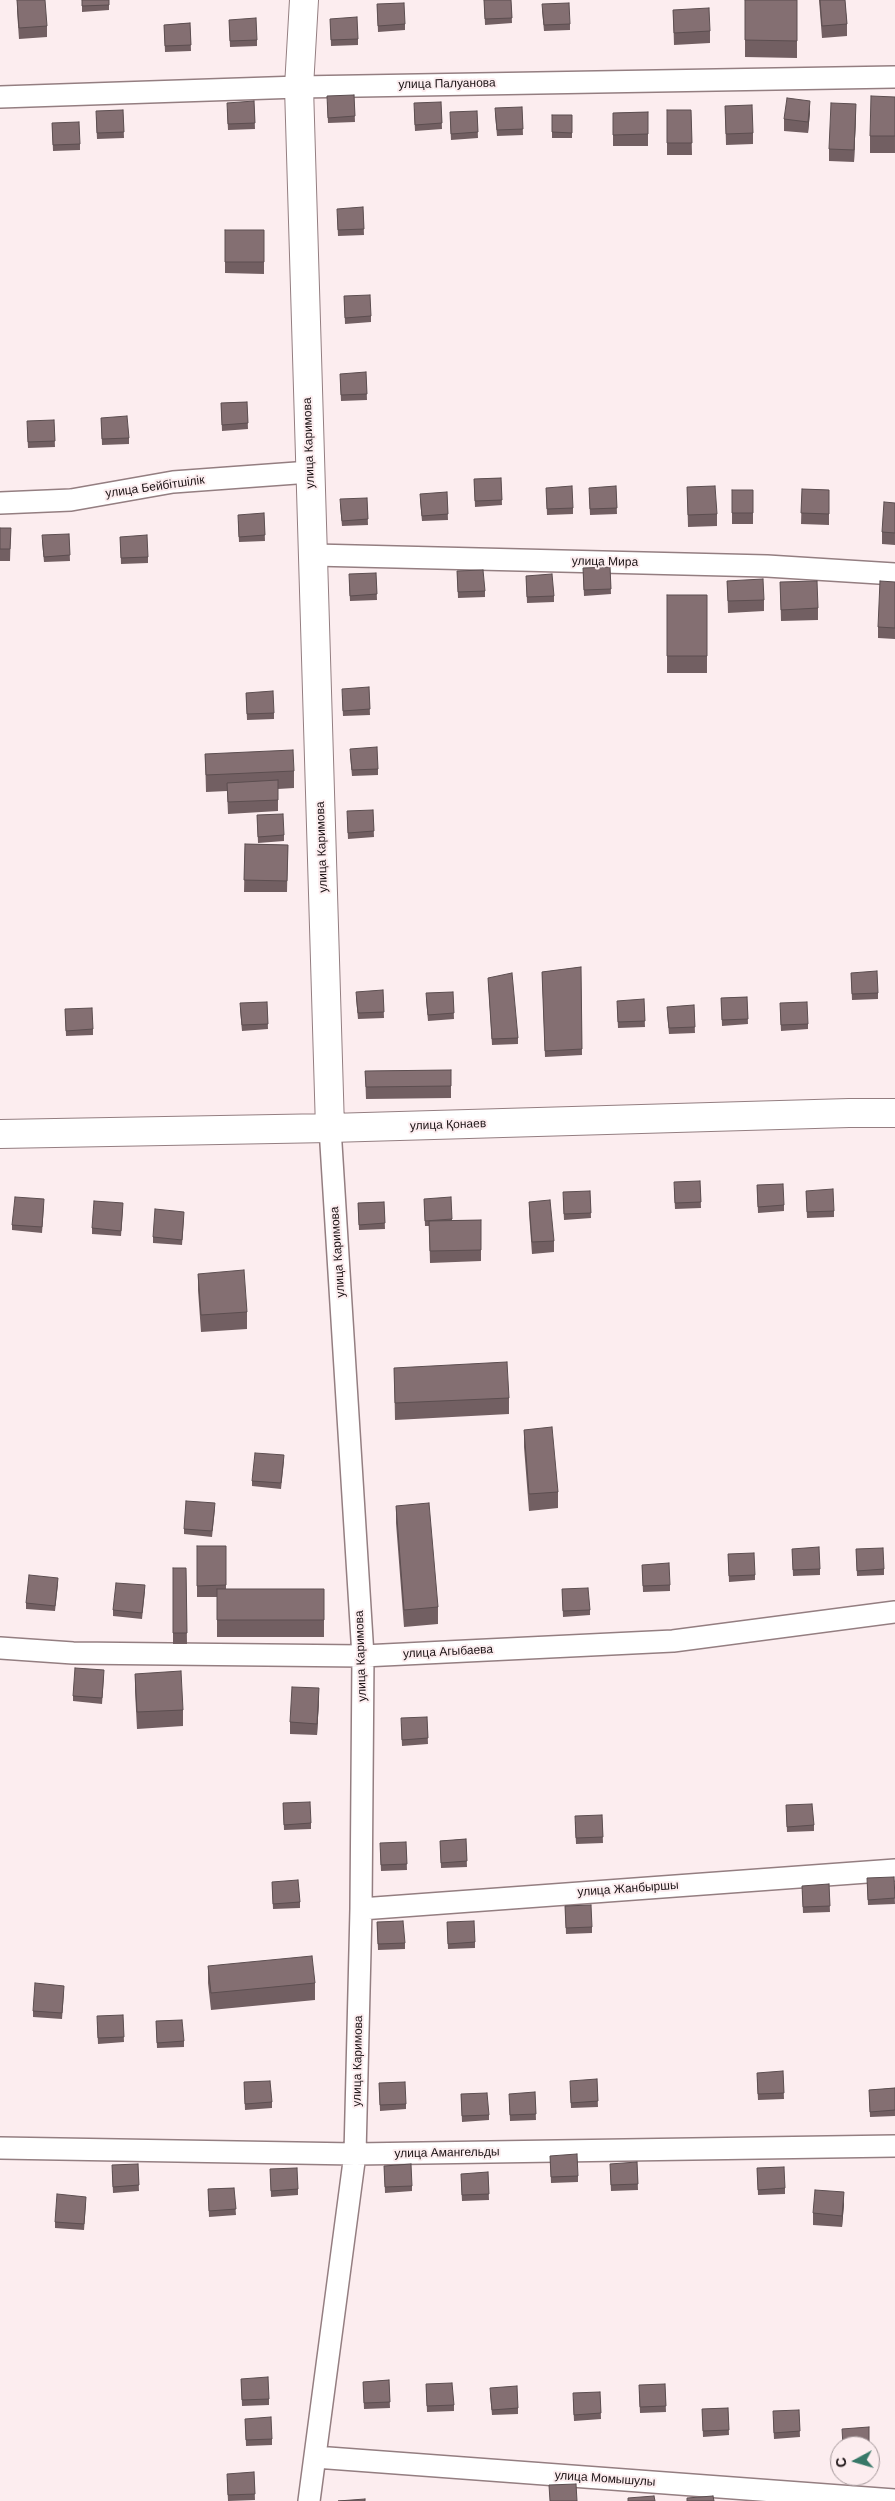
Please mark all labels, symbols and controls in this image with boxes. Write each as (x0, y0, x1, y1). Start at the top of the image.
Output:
street label: улица Палуанова (398, 76, 496, 92)
street label: улица Каримова (300, 397, 318, 489)
street label: улица Бейбітшілік (105, 473, 205, 501)
street label: улица Мира (572, 554, 638, 570)
street label: улица Каримова (313, 801, 331, 893)
street label: улица Қонаев (410, 1116, 486, 1134)
street label: улица Каримова (328, 1206, 348, 1298)
street label: улица Каримова (352, 1610, 370, 1702)
street label: улица Агыбаева (403, 1642, 493, 1662)
street label: улица Жанбыршы (577, 1878, 679, 1900)
street label: улица Каримова (350, 2015, 366, 2107)
street label: улица Амангельды (394, 2145, 500, 2161)
north arrow (830, 2436, 880, 2486)
text: С (833, 2457, 850, 2468)
street label: улица Момышулы (554, 2468, 656, 2490)

